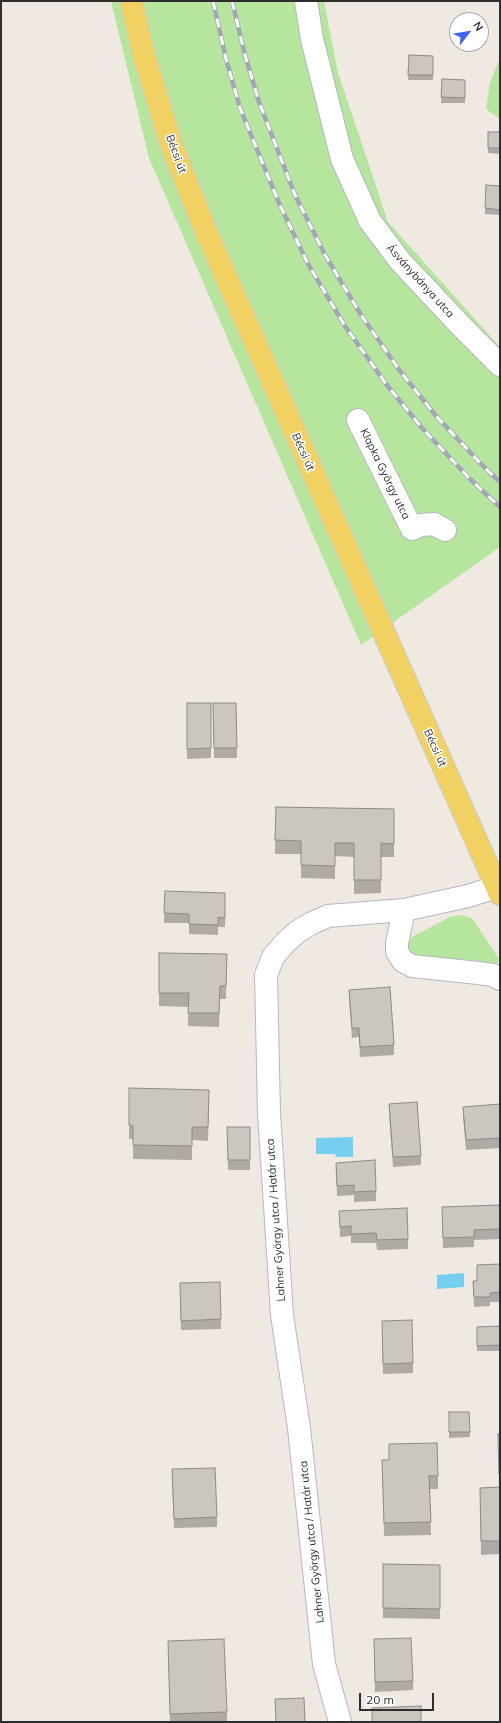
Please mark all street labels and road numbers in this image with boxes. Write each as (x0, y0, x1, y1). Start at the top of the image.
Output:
street label: Bécsi út (163, 133, 189, 175)
street label: Ásványbánya utca (383, 241, 457, 321)
street label: Klapka György utca (357, 426, 413, 522)
street label: Bécsi út (289, 431, 317, 473)
street label: Bécsi út (421, 727, 449, 769)
street label: Lahner György utca / Határ utca (264, 1138, 288, 1302)
street label: Lahner György utca / Határ utca (297, 1460, 327, 1624)

